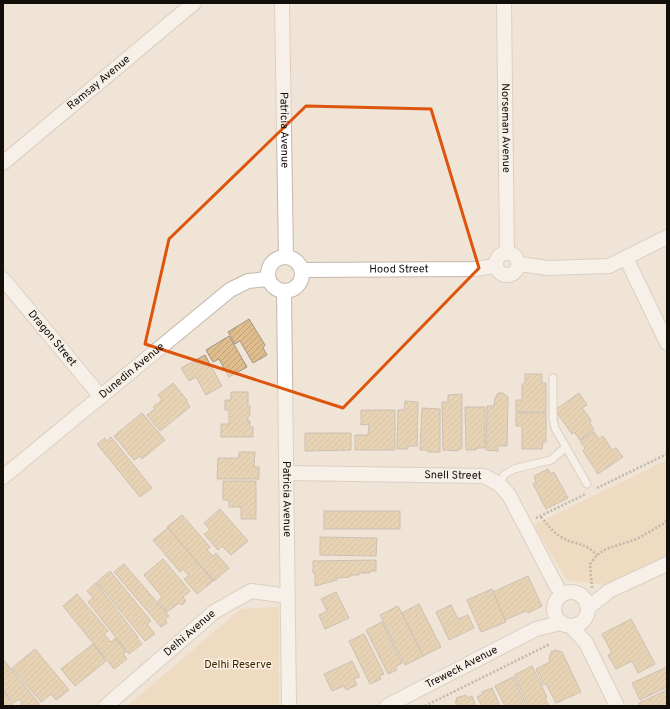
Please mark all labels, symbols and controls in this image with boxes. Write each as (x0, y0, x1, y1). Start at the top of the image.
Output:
street label: Ramsay Avenue (64, 52, 133, 113)
street label: Norseman Avenue (498, 83, 513, 173)
street label: Patricia Avenue (276, 92, 292, 168)
street label: Hood Street (369, 262, 429, 277)
street label: Dragon Street (25, 307, 80, 369)
street label: Dunedin Avenue (96, 340, 167, 402)
street label: Patricia Avenue (279, 461, 294, 537)
street label: Snell Street (424, 468, 482, 483)
street label: Delhi Avenue (161, 607, 219, 659)
street label: Treweck Avenue (423, 643, 500, 692)
park label: Delhi Reserve (204, 658, 272, 672)

